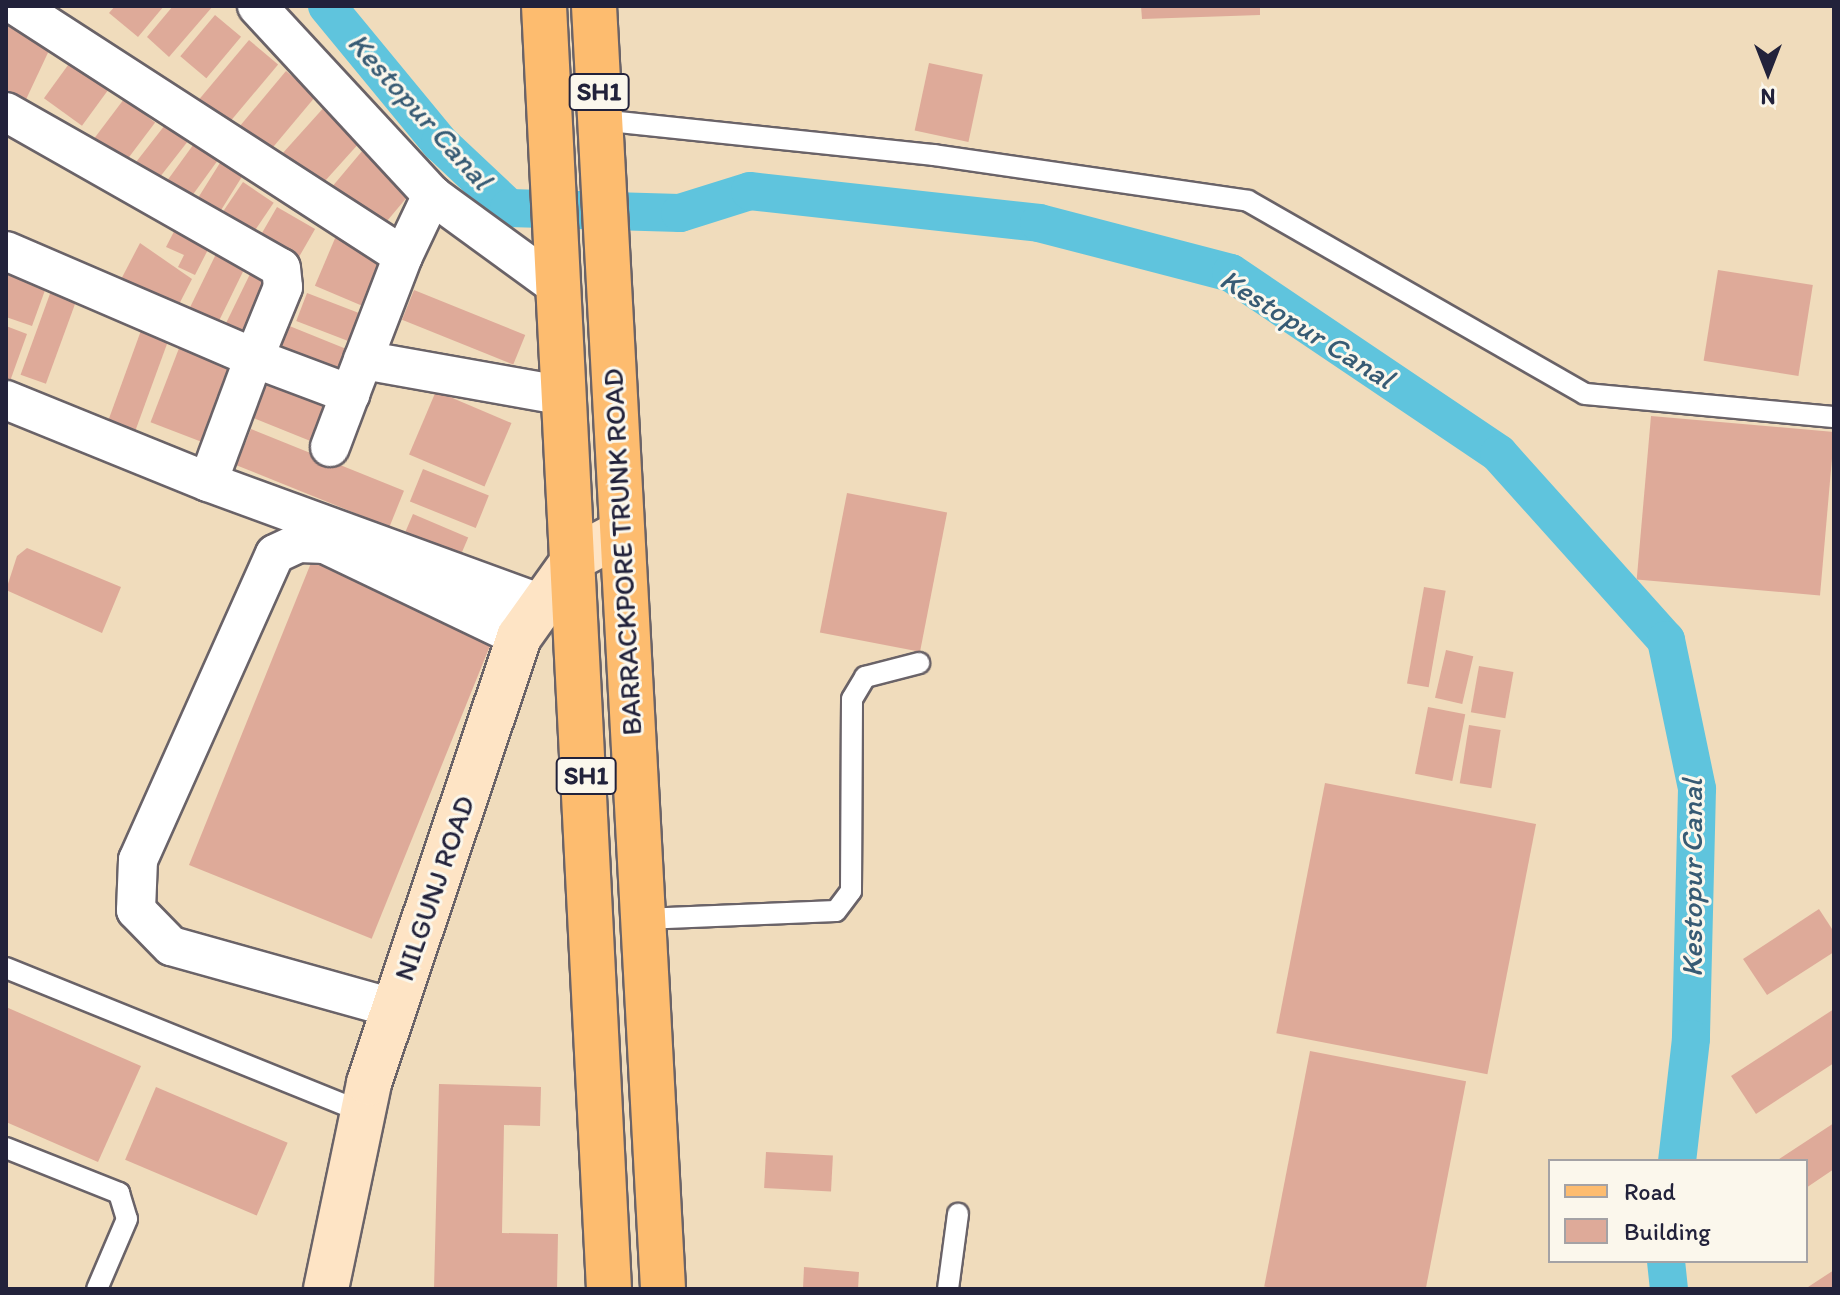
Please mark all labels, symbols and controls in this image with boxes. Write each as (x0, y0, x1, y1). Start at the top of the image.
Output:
water label: Kestopur Canal (340, 25, 500, 197)
north arrow (1728, 32, 1808, 112)
road number: SH1 (567, 70, 631, 114)
text: N (1761, 83, 1775, 110)
water label: Kestopur Canal (1213, 261, 1401, 397)
street label: BARRACKPORE TRUNK ROAD (596, 368, 648, 736)
road number: SH1 (554, 754, 618, 798)
water label: Kestopur Canal (1674, 778, 1710, 978)
street label: NILGUNJ ROAD (387, 792, 481, 984)
legend (1548, 1159, 1808, 1263)
text: Road (1624, 1177, 1676, 1206)
text: Building (1624, 1217, 1711, 1246)

